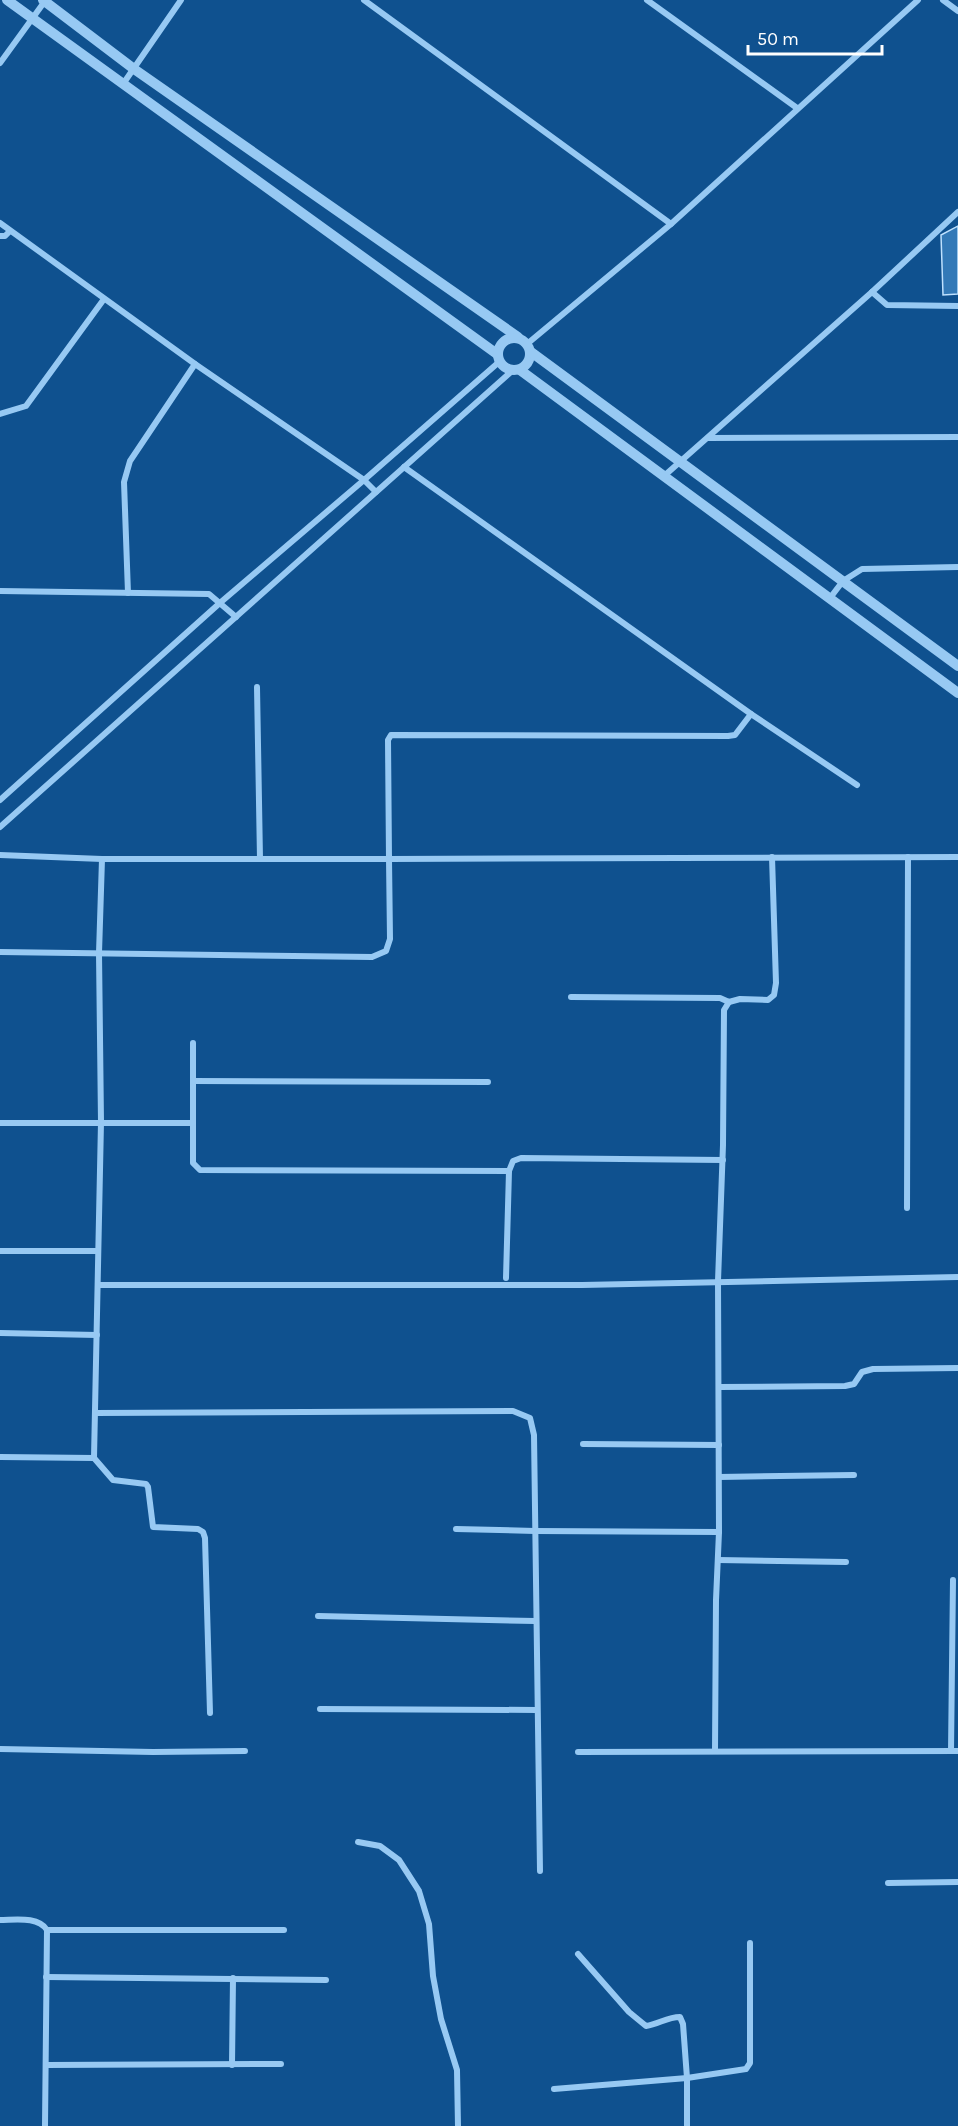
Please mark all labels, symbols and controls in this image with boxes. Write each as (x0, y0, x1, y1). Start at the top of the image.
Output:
scale bar (748, 18, 882, 56)
text: 50 m (757, 28, 799, 50)

